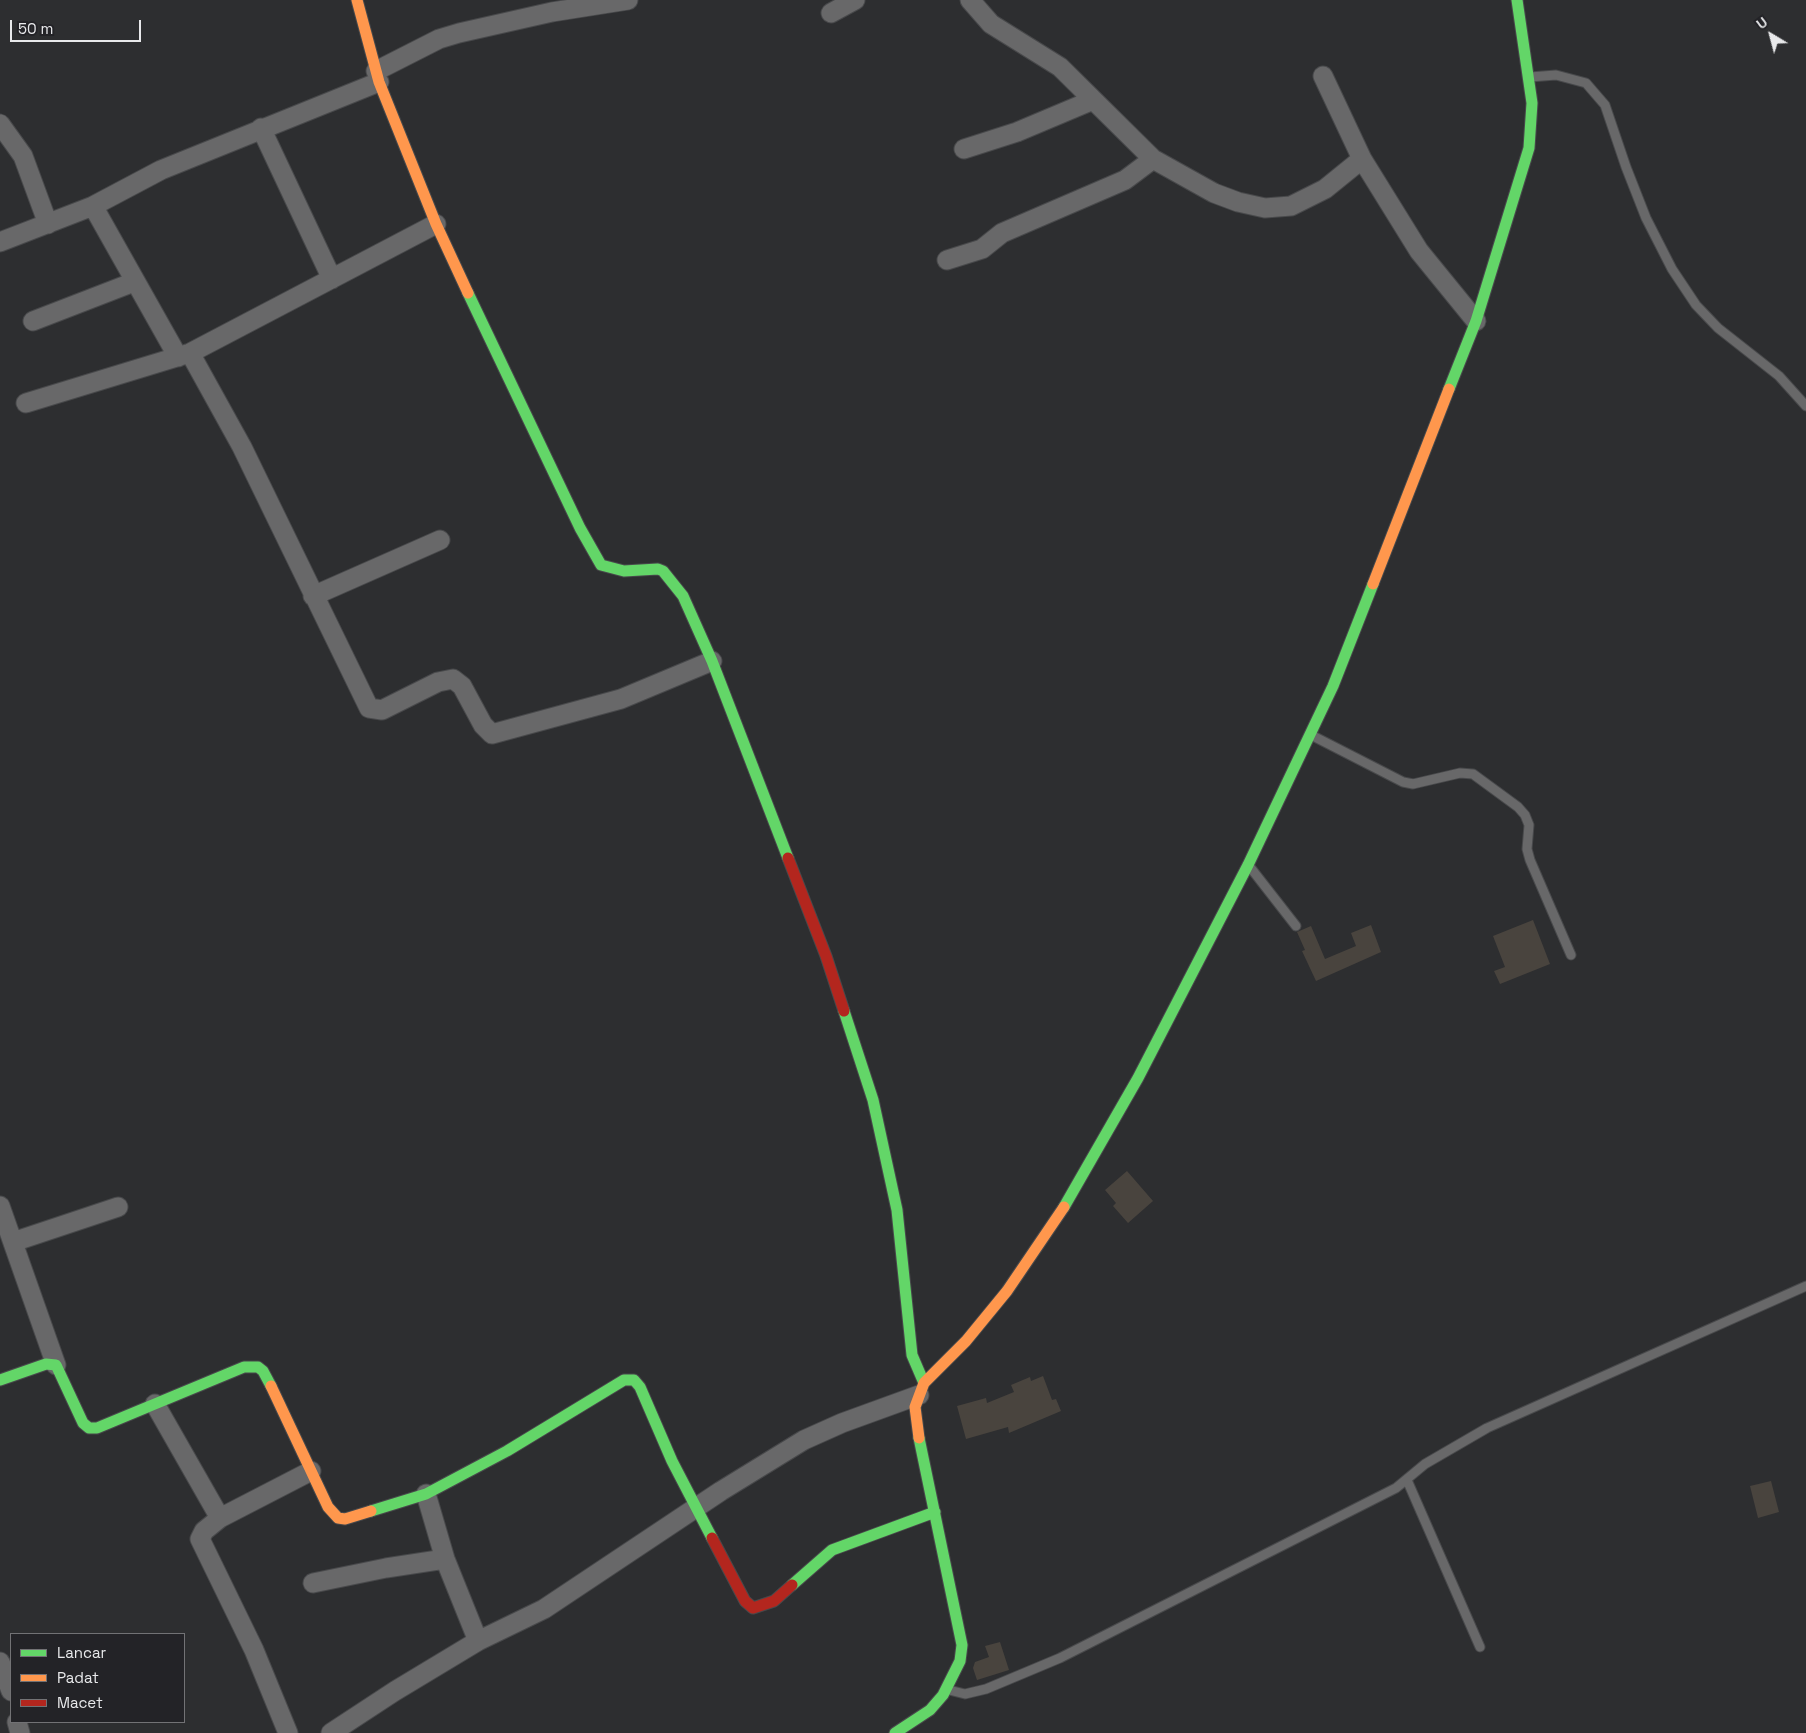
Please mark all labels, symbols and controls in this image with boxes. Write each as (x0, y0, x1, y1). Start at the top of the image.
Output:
scale bar (12, 10, 144, 42)
north arrow (1746, 10, 1796, 60)
text: U (1753, 13, 1771, 33)
text: 50 m (18, 19, 53, 38)
legend (10, 1633, 185, 1723)
text: Lancar (57, 1643, 106, 1662)
text: Padat (57, 1668, 99, 1687)
text: Macet (57, 1693, 103, 1712)

